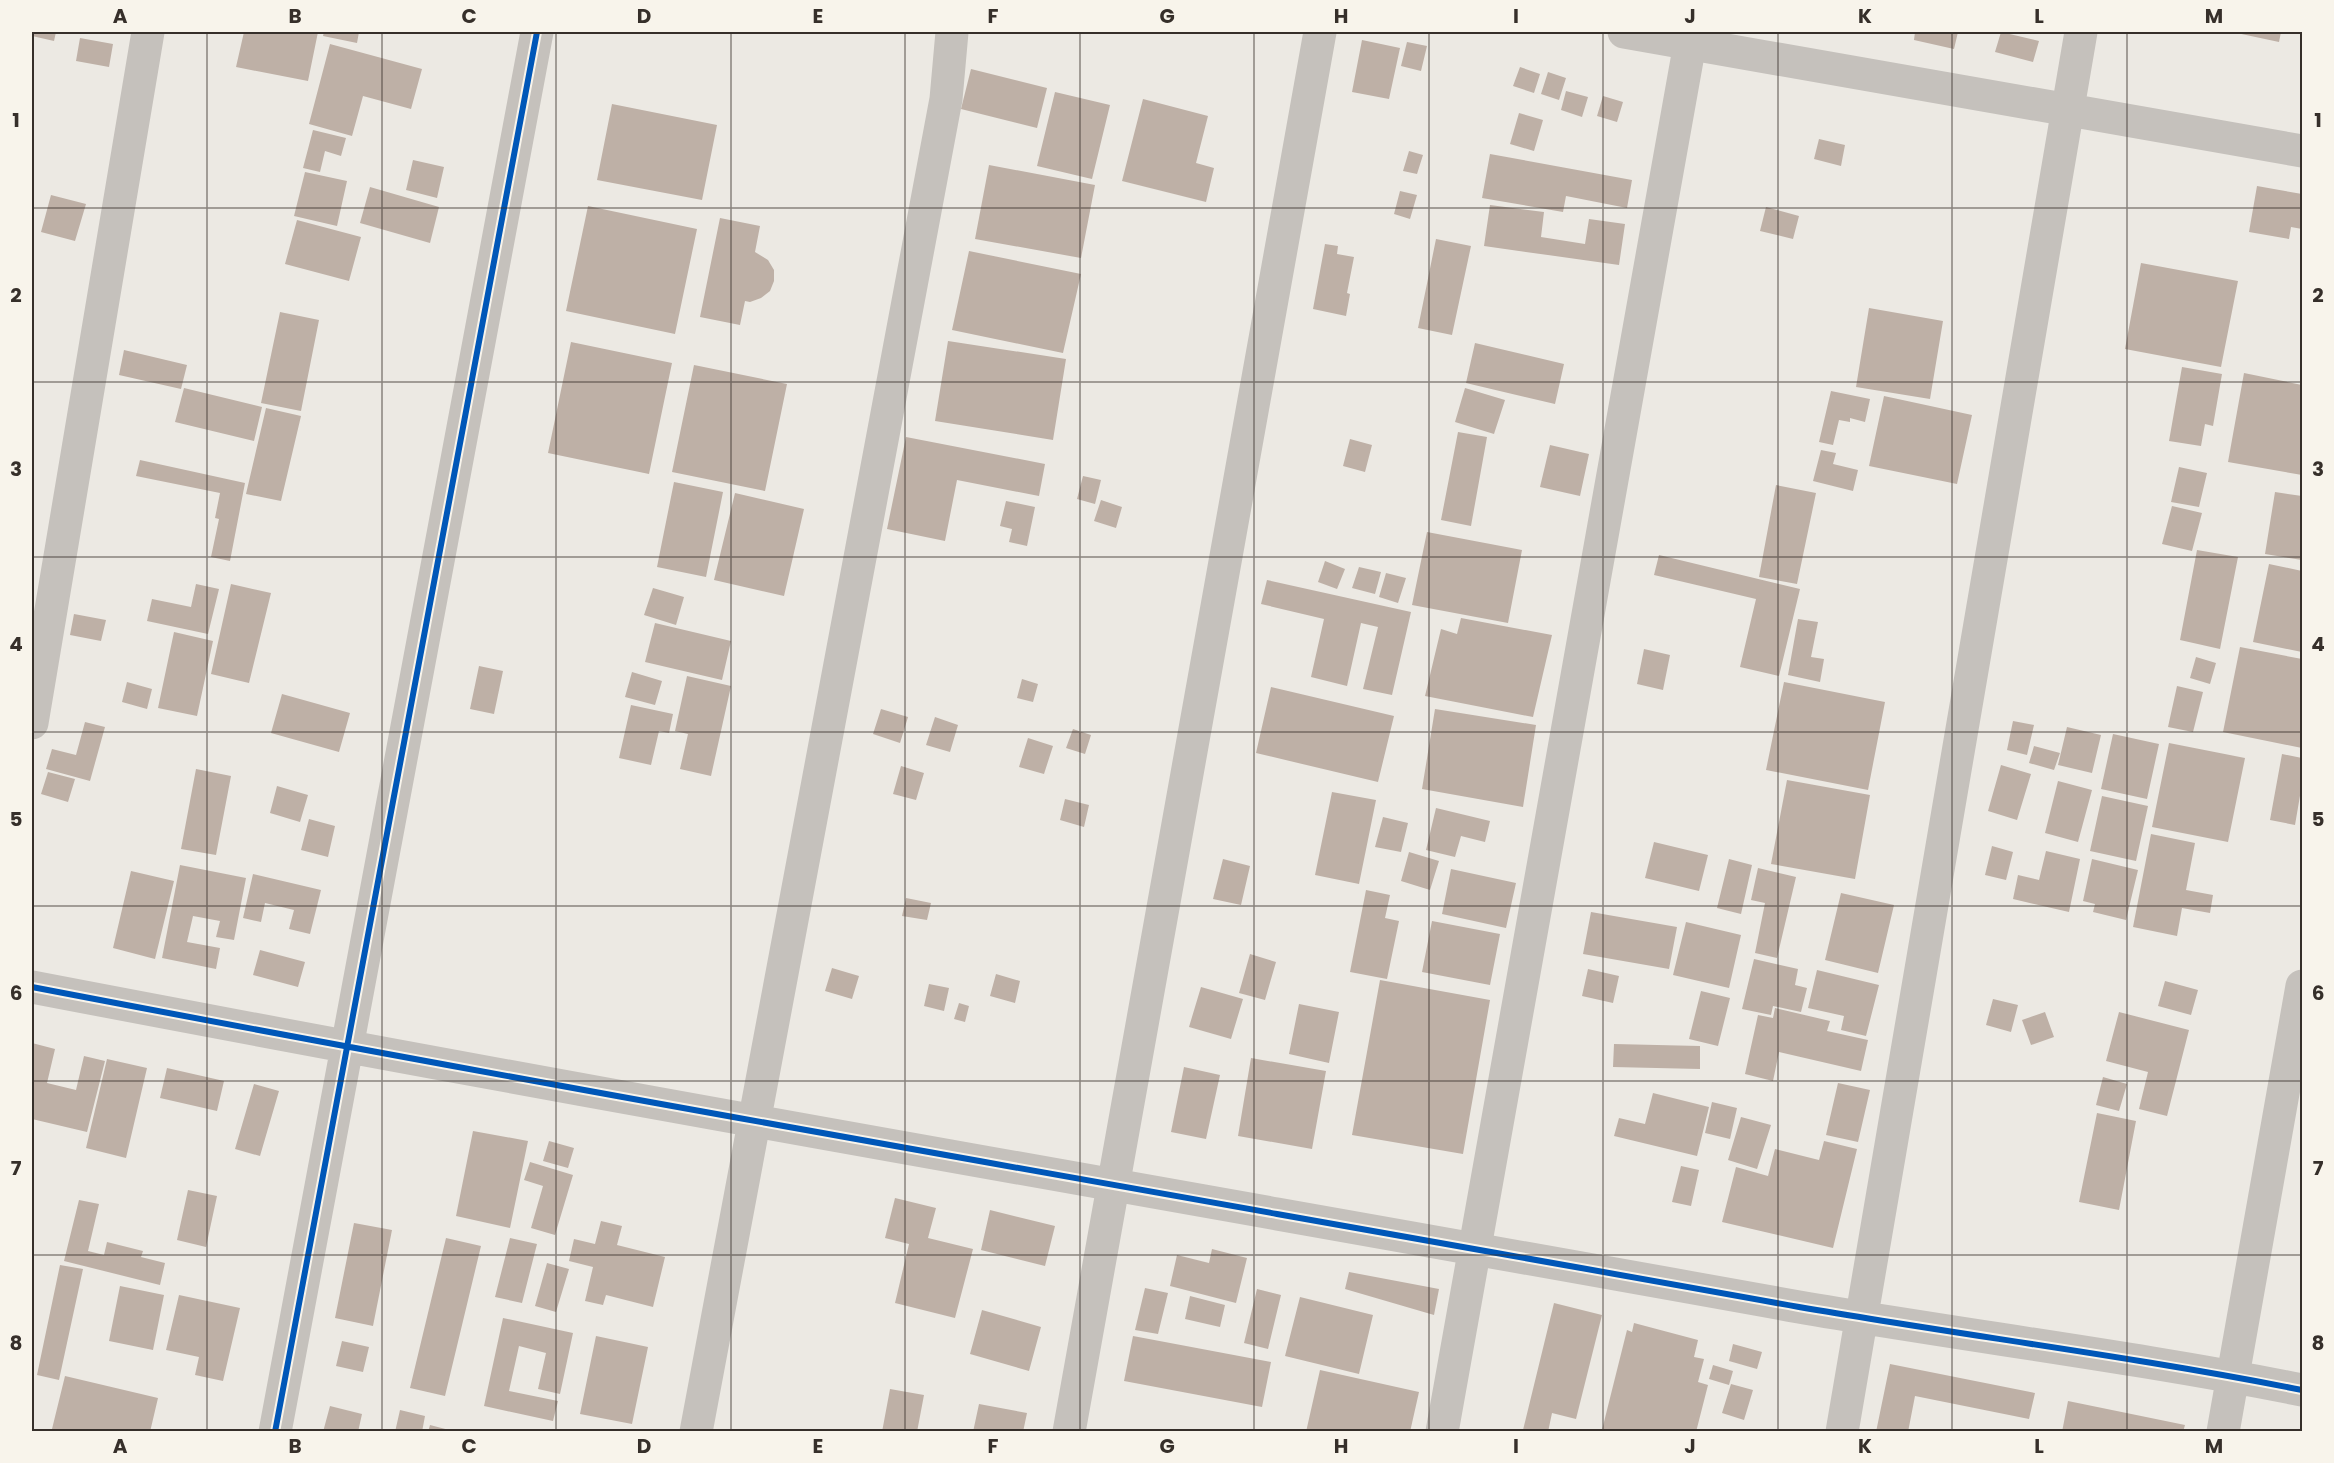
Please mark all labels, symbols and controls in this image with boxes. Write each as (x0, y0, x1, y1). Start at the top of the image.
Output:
text: A (113, 2, 128, 30)
text: B (288, 2, 302, 30)
text: C (461, 2, 477, 30)
text: D (637, 2, 651, 30)
text: E (813, 2, 823, 30)
text: F (988, 2, 999, 30)
text: G (1159, 2, 1175, 30)
text: H (1334, 2, 1348, 30)
text: I (1513, 2, 1519, 30)
text: J (1684, 2, 1696, 30)
text: K (1858, 2, 1872, 30)
text: L (2034, 2, 2044, 30)
text: M (2205, 2, 2223, 30)
text: 1 (12, 106, 20, 134)
text: 1 (2314, 106, 2322, 134)
text: 2 (10, 281, 22, 309)
text: 2 (2312, 281, 2324, 309)
text: 3 (10, 455, 22, 483)
text: 3 (2312, 455, 2324, 483)
text: 4 (9, 630, 23, 658)
text: 4 (2311, 630, 2325, 658)
text: 5 (10, 805, 23, 833)
text: 5 (2312, 805, 2325, 833)
text: 6 (10, 979, 22, 1007)
text: 6 (2312, 979, 2324, 1007)
text: 7 (11, 1154, 22, 1182)
text: 7 (2313, 1154, 2324, 1182)
text: 8 (10, 1329, 22, 1357)
text: 8 (2312, 1329, 2324, 1357)
text: A (113, 1432, 128, 1460)
text: B (288, 1432, 302, 1460)
text: C (461, 1432, 477, 1460)
text: D (637, 1432, 651, 1460)
text: E (813, 1432, 823, 1460)
text: F (988, 1432, 999, 1460)
text: G (1159, 1432, 1175, 1460)
text: H (1334, 1432, 1348, 1460)
text: I (1513, 1432, 1519, 1460)
text: J (1684, 1432, 1696, 1460)
text: K (1858, 1432, 1872, 1460)
text: L (2034, 1432, 2044, 1460)
text: M (2205, 1432, 2223, 1460)

